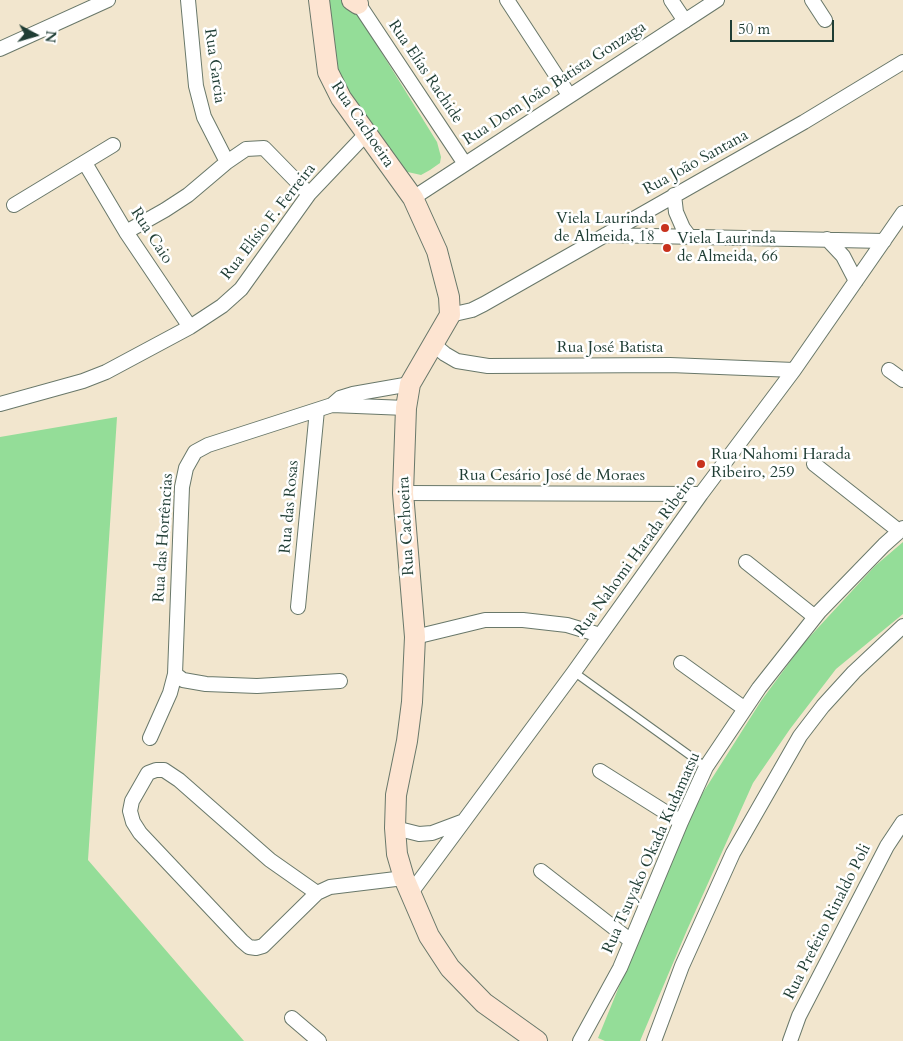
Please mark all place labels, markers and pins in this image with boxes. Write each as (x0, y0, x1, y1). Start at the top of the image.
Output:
place label: Viela Laurinda de Almeida, 18 (554, 209, 655, 247)
marker: Viela Laurinda de Almeida, 18 (659, 222, 671, 234)
place label: Viela Laurinda de Almeida, 66 (677, 229, 778, 267)
marker: Viela Laurinda de Almeida, 66 (661, 242, 673, 254)
place label: Rua Nahomi Harada Ribeiro, 259 (711, 445, 851, 483)
marker: Rua Nahomi Harada Ribeiro, 259 (695, 458, 707, 470)

